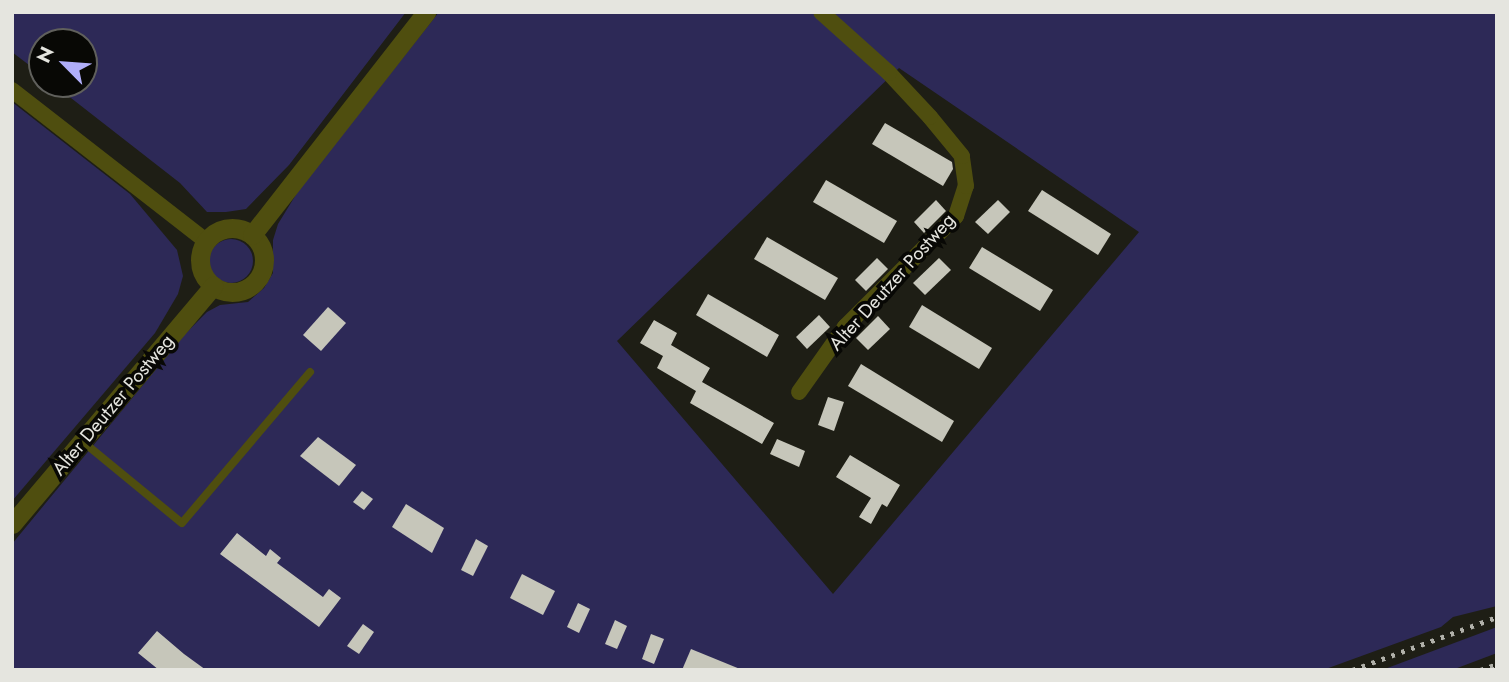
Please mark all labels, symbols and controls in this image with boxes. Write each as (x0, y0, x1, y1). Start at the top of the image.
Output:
north arrow (28, 28, 98, 98)
text: N (30, 42, 61, 67)
street label: Alter Deutzer Postweg (824, 209, 960, 355)
street label: Alter Deutzer Postweg (47, 330, 179, 480)

